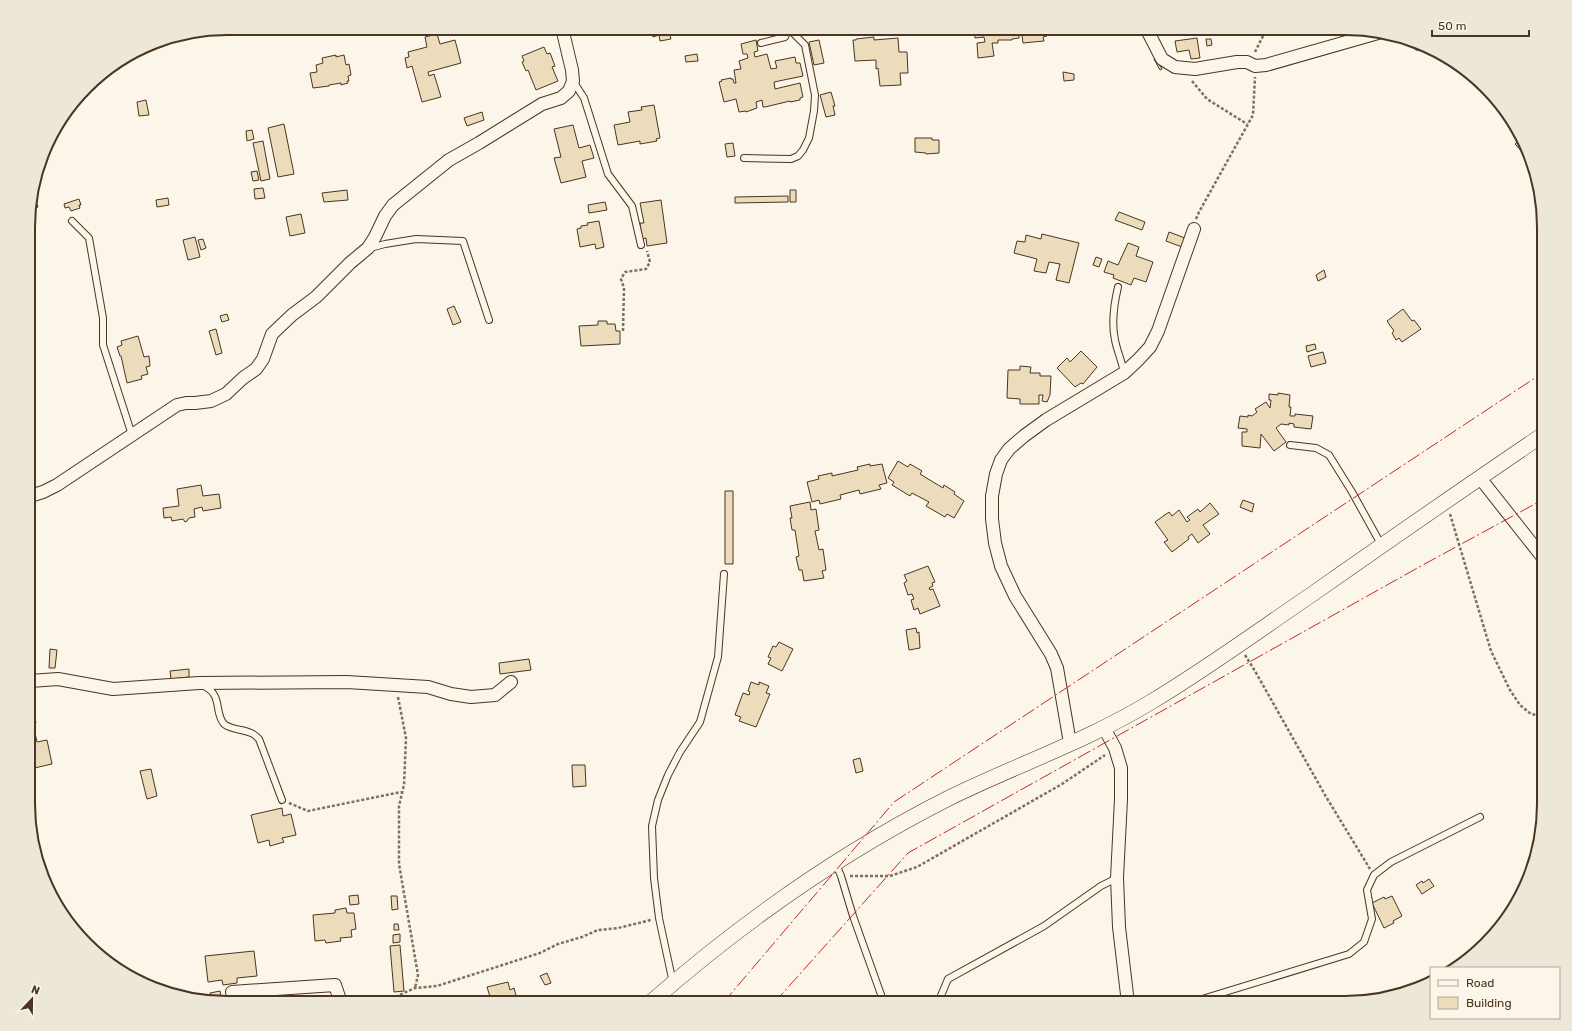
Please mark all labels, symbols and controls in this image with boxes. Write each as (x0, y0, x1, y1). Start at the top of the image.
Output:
scale bar (1432, 12, 1529, 38)
text: 50 m (1438, 19, 1466, 33)
legend (1430, 967, 1560, 1019)
text: Road (1466, 976, 1494, 990)
north arrow (12, 979, 52, 1019)
text: N (29, 983, 42, 998)
text: Building (1466, 996, 1512, 1010)

